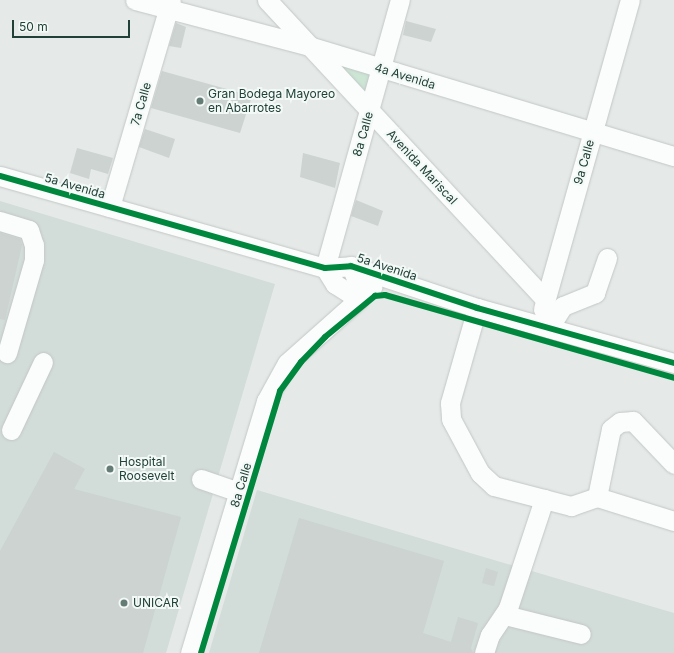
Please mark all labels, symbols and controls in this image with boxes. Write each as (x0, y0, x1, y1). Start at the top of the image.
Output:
scale bar (14, 12, 132, 38)
text: 50 m (19, 19, 48, 34)
street label: 4a Avenida (373, 60, 437, 92)
street label: 7a Calle (128, 81, 154, 127)
place label: Gran Bodega Mayoreo en Abarrotes (208, 87, 335, 115)
marker: Gran Bodega Mayoreo en Abarrotes (195, 96, 205, 106)
street label: 8a Calle (350, 110, 376, 158)
street label: Avenida Mariscal (384, 127, 460, 207)
street label: 9a Calle (571, 138, 597, 186)
street label: 5a Avenida (43, 170, 107, 202)
street label: 5a Avenida (355, 251, 419, 283)
place label: Hospital Roosevelt (119, 455, 175, 483)
street label: 8a Calle (227, 461, 255, 509)
marker: Hospital Roosevelt (104, 463, 116, 475)
place label: UNICAR (133, 596, 179, 610)
marker: UNICAR (118, 597, 130, 609)

